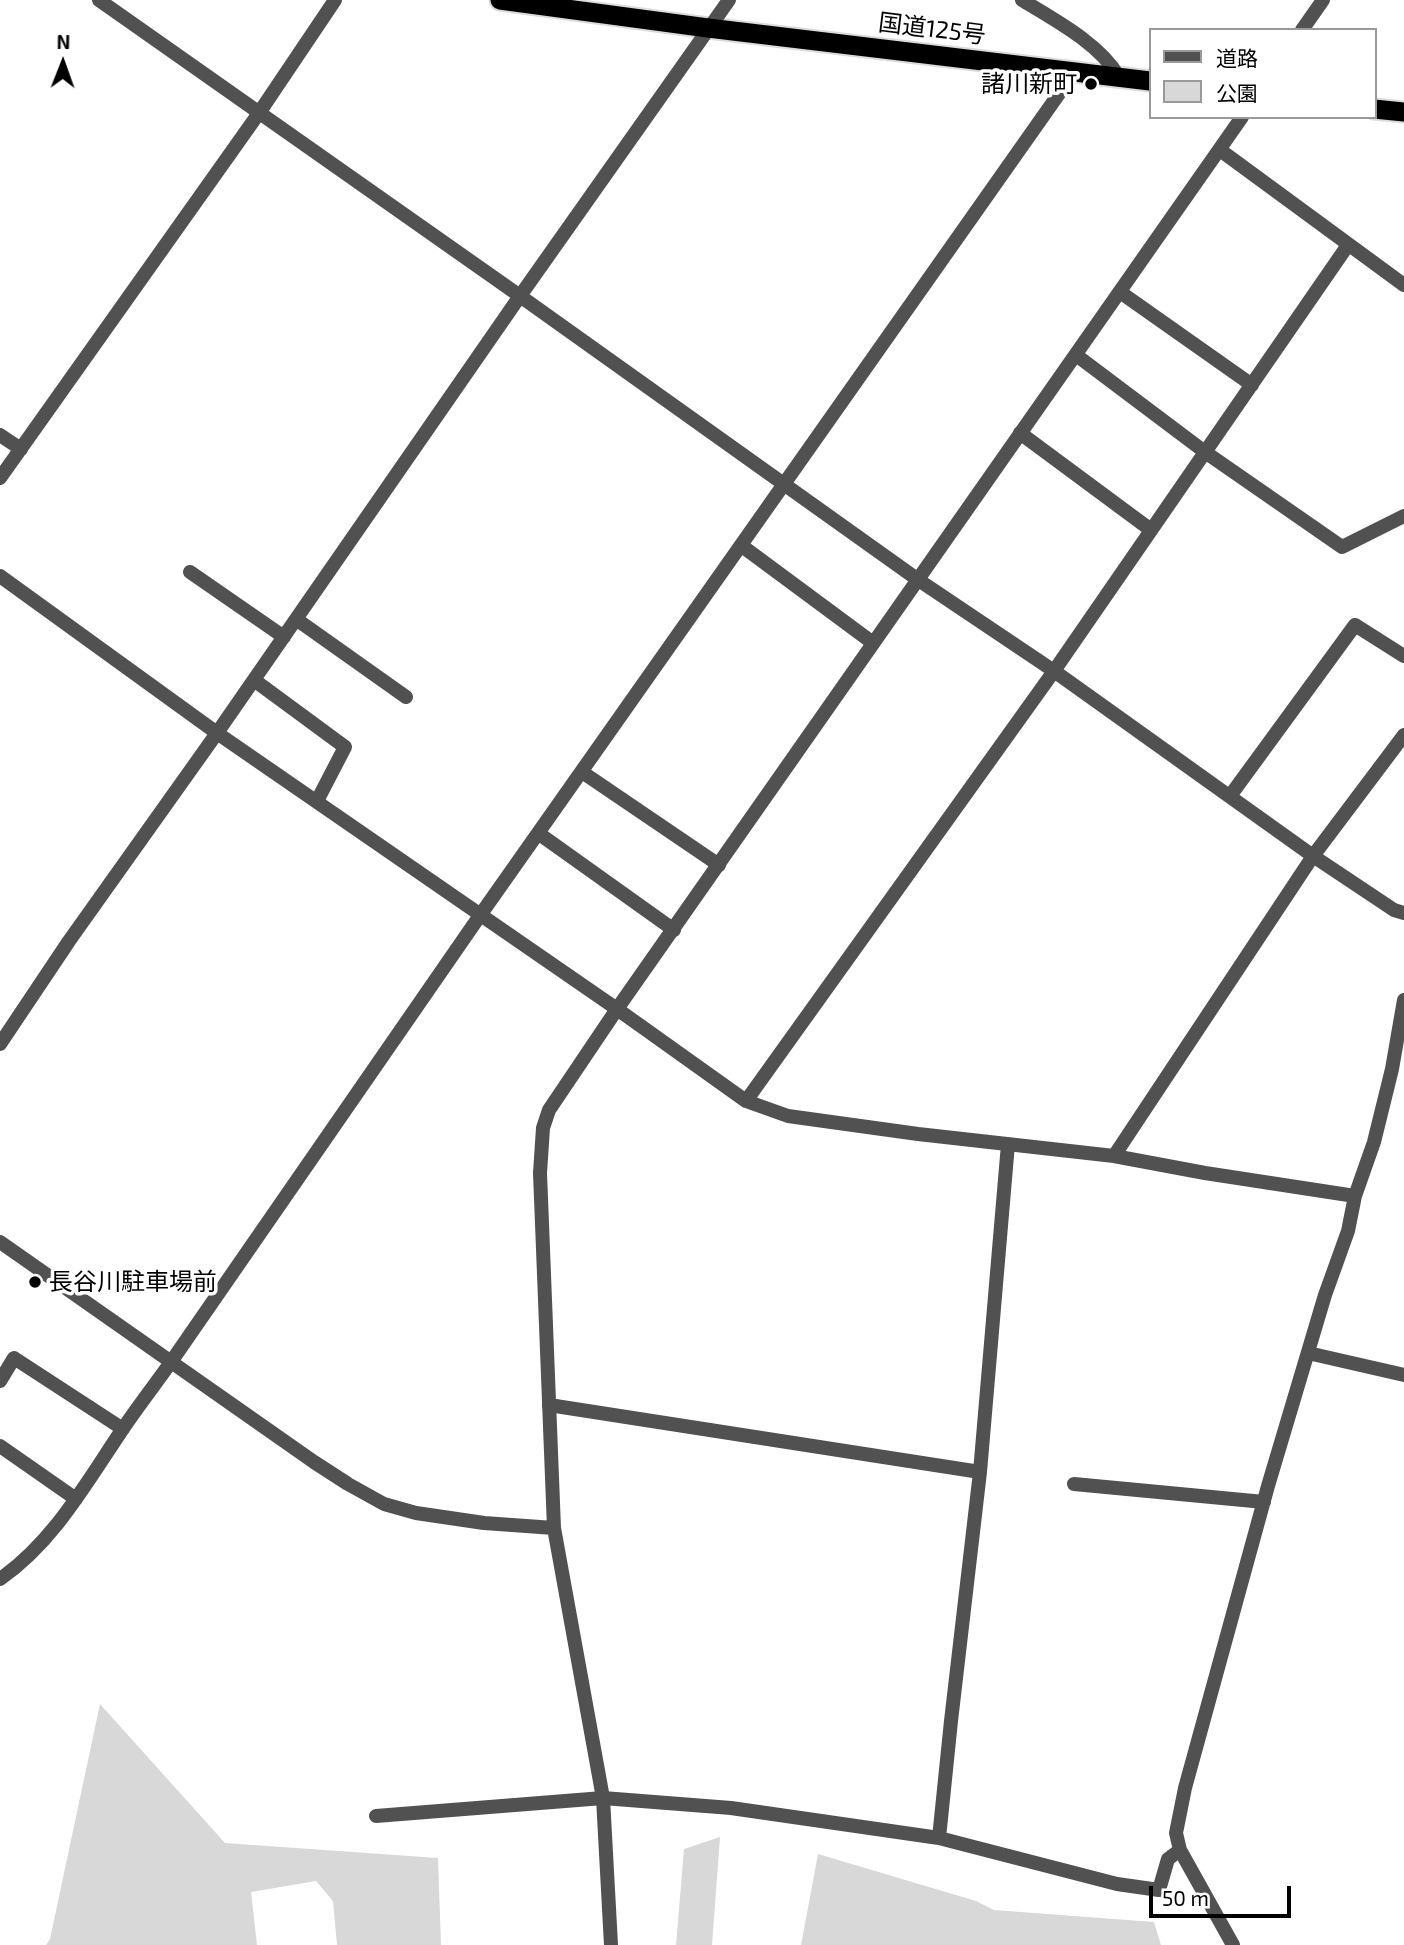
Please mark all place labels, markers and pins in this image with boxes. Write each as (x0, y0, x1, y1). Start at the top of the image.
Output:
place label: 諸川新町 (981, 70, 1077, 98)
marker: 諸川新町 (1083, 76, 1099, 92)
place label: 長谷川駐車場前 (49, 1268, 217, 1296)
marker: 長谷川駐車場前 (27, 1274, 43, 1290)

